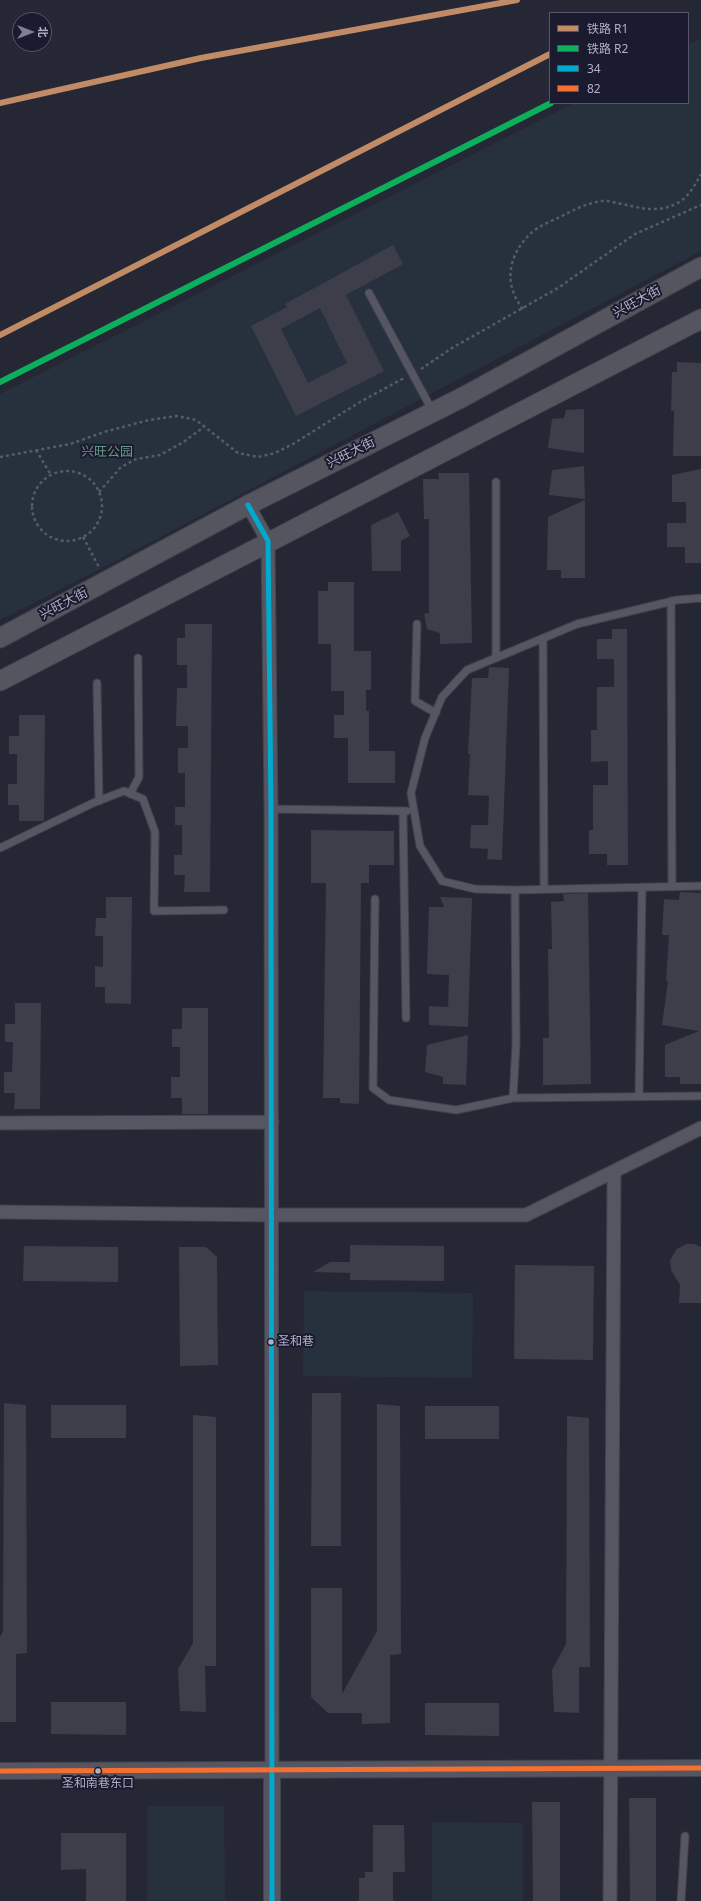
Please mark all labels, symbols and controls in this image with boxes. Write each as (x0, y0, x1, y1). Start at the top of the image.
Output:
north arrow (12, 12, 52, 52)
legend (549, 12, 689, 104)
text: 铁路 R1 (587, 20, 628, 37)
text: 北 (36, 27, 51, 38)
text: 铁路 R2 (587, 40, 628, 57)
text: 34 (587, 60, 601, 77)
text: 82 (587, 80, 601, 97)
street label: 兴旺大街 (610, 283, 664, 321)
street label: 兴旺大街 (324, 434, 378, 472)
park label: 兴旺公园 (81, 444, 133, 460)
street label: 兴旺大街 (37, 585, 91, 623)
place label: 圣和巷 (278, 1335, 314, 1349)
marker: 圣和巷 (266, 1337, 276, 1347)
marker: 圣和南巷东口 (93, 1766, 103, 1776)
place label: 圣和南巷东口 (62, 1777, 134, 1791)

